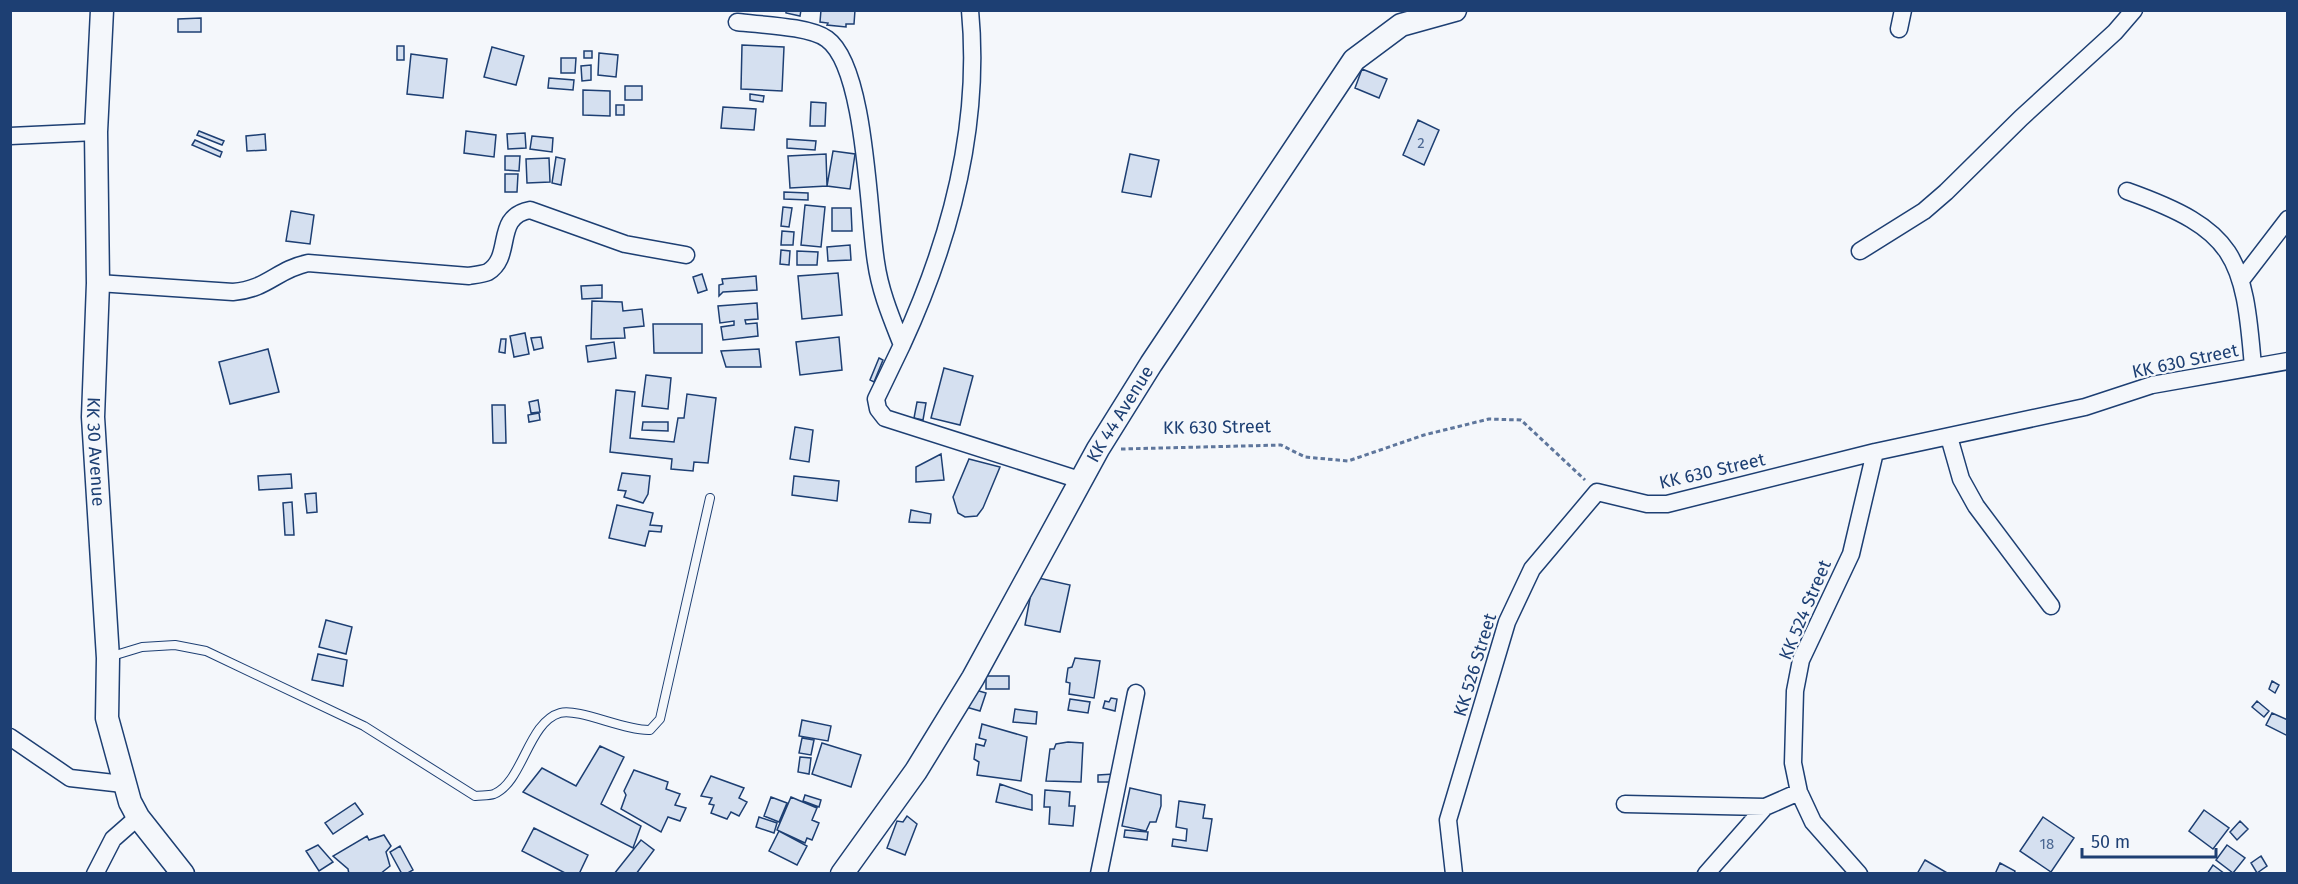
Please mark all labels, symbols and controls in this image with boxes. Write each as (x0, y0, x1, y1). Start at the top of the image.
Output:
house number: 2 (1417, 134, 1425, 152)
street label: KK 630 Street (2130, 339, 2241, 383)
street label: KK 44 Avenue (1082, 362, 1158, 466)
street label: KK 30 Avenue (82, 397, 110, 507)
street label: KK 630 Street (1163, 415, 1272, 439)
street label: KK 630 Street (1657, 448, 1768, 494)
street label: KK 524 Street (1774, 556, 1836, 663)
street label: KK 526 Street (1449, 610, 1501, 719)
scale bar (2082, 821, 2216, 859)
text: 50 m (2091, 831, 2130, 853)
house number: 18 (2040, 835, 2054, 853)

